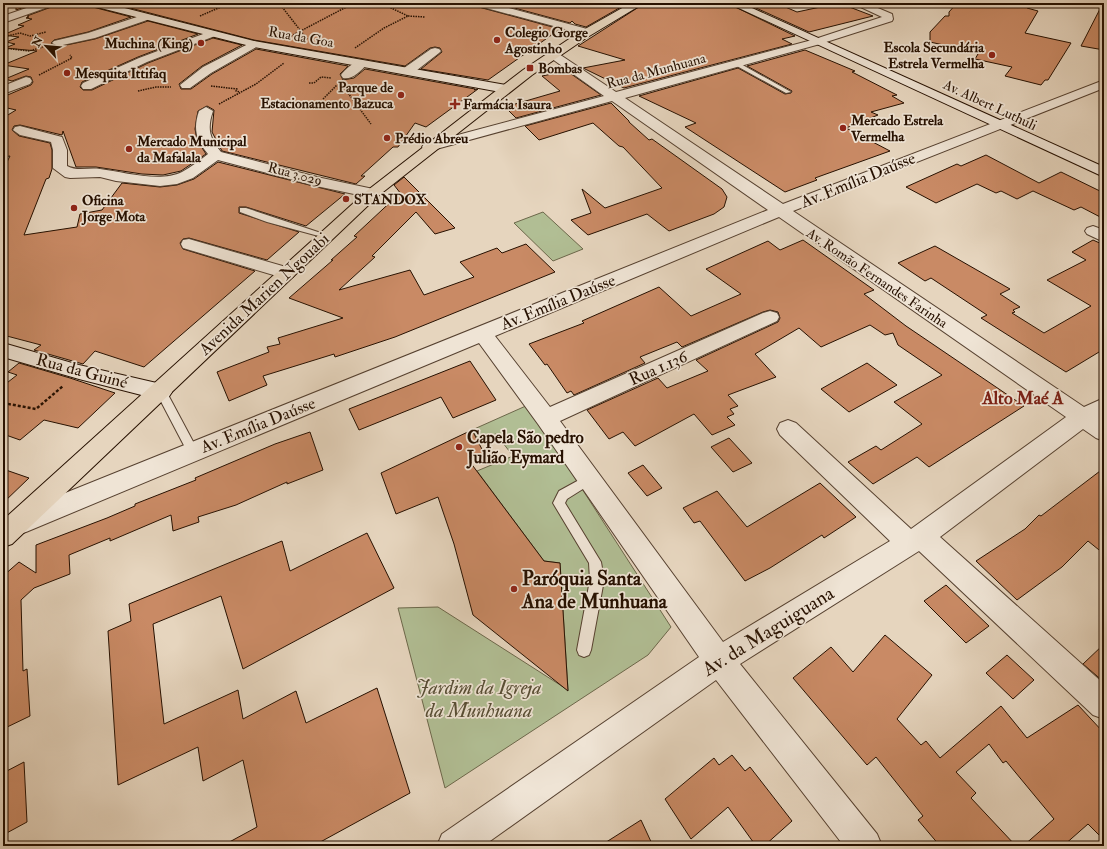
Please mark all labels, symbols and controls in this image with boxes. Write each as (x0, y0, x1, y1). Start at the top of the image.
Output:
street label: Rua da Goa (267, 23, 335, 51)
place label: Colegio Gorge Agostinho (504, 24, 588, 58)
north arrow (26, 26, 66, 66)
text: N (29, 33, 46, 50)
place label: Muchina (King) (103, 35, 193, 53)
marker: Colegio Gorge Agostinho (492, 35, 502, 45)
marker: Muchina (King) (196, 38, 206, 48)
place label: Escola Secundária Estrela Vermelha (884, 39, 985, 72)
street label: Rua da Munhuana (604, 49, 708, 92)
marker: Escola Secundária Estrela Vermelha (987, 50, 997, 60)
place label: Bombas (538, 60, 582, 77)
marker: Bombas (525, 63, 535, 73)
place label: Mesquita Ittifaq (74, 65, 167, 83)
marker: Mesquita Ittifaq (62, 68, 72, 78)
street label: Av. Albert Luthuli (940, 75, 1040, 134)
place label: Parque de Estacionamento Bazuca (260, 79, 394, 112)
marker: Parque de Estacionamento Bazuca (396, 90, 406, 100)
place label: Farmácia Isaura (463, 96, 553, 113)
marker: Farmácia Isaura (450, 99, 460, 109)
place label: Mercado Estrela Vermelha (850, 112, 944, 145)
marker: Mercado Estrela Vermelha (838, 123, 848, 133)
place label: Prédio Abreu (395, 130, 469, 147)
place label: Mercado Municipal da Mafalala (136, 133, 247, 166)
marker: Prédio Abreu (382, 133, 392, 143)
marker: Mercado Municipal da Mafalala (124, 144, 134, 154)
street label: Av. Emília Daússe (797, 147, 918, 213)
street label: Rua 3.029 (266, 159, 324, 189)
place label: STANDOX (354, 191, 427, 208)
place label: Oficina Jorge Mota (81, 192, 147, 226)
marker: STANDOX (341, 194, 351, 204)
marker: Oficina Jorge Mota (69, 203, 79, 213)
street label: Av. Romão Fernandes Farinha (802, 224, 951, 332)
street label: Avenida Marien Ngouabi (194, 228, 334, 360)
street label: Av. Emília Daússe (497, 269, 618, 335)
street label: Rua 1.136 (625, 345, 692, 390)
street label: Rua da Guiné (34, 349, 131, 394)
district label: Alto Maé A (981, 387, 1064, 410)
street label: Av. Emília Daússe (197, 392, 318, 458)
place label: Capela São pedro Julião Eymard (466, 427, 584, 469)
marker: Capela São pedro Julião Eymard (454, 442, 464, 452)
place label: Paróquia Santa Ana de Munhuana (521, 566, 668, 614)
street label: Av. da Maguiguana (697, 580, 839, 682)
marker: Paróquia Santa Ana de Munhuana (509, 584, 519, 594)
park label: Jardim da Igreja da Munhuana (416, 675, 542, 723)

